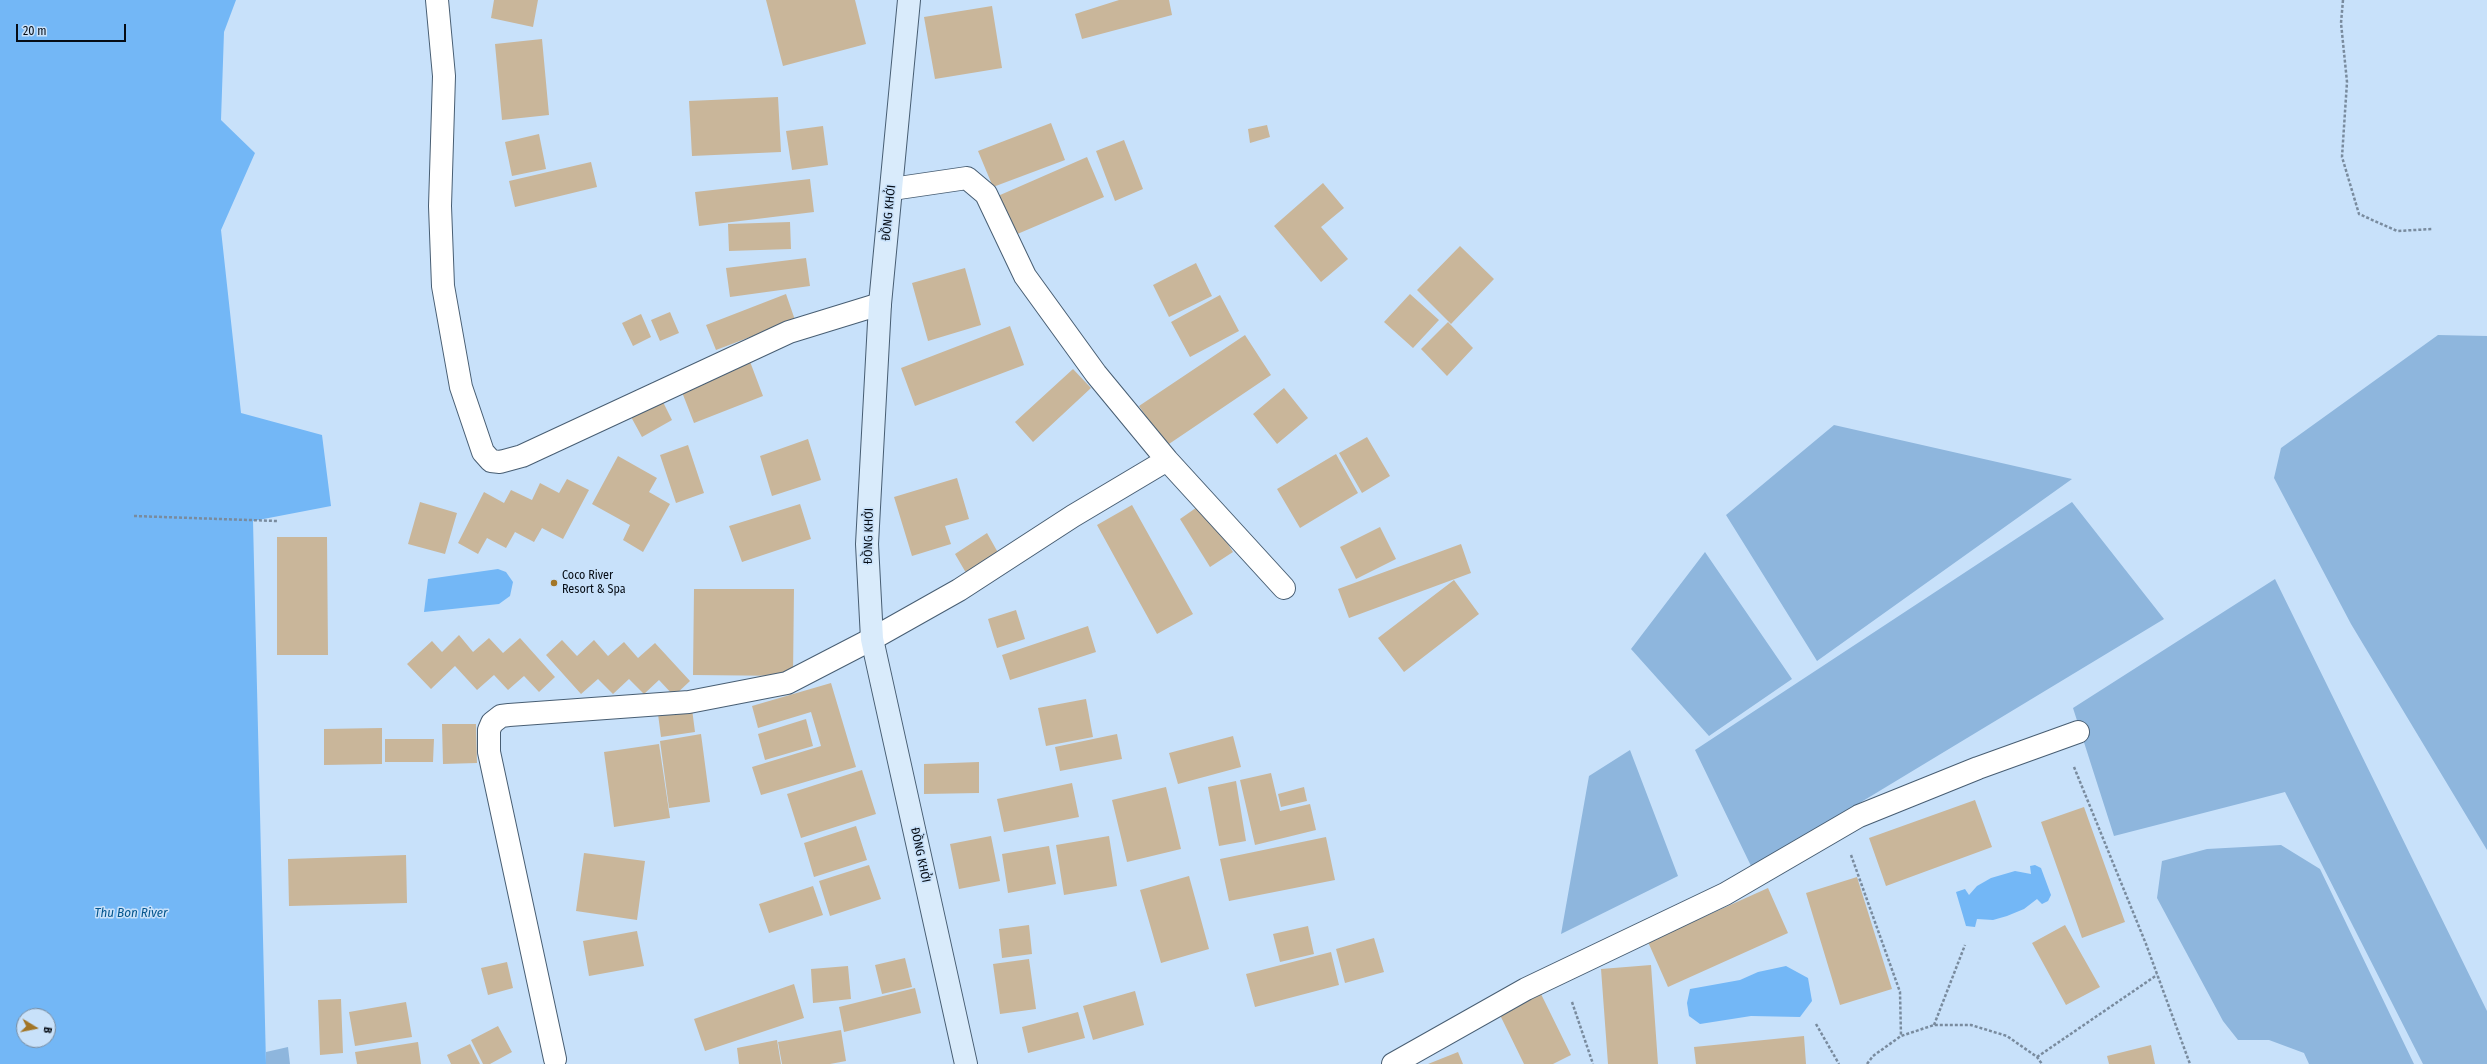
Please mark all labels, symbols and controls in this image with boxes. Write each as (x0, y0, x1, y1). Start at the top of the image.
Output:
scale bar (18, 16, 128, 42)
text: 20 m (23, 24, 47, 38)
street label: ĐỒNG KHỞI (879, 184, 899, 242)
street label: ĐỒNG KHỞI (861, 508, 877, 564)
place label: Coco River Resort & Spa (562, 569, 626, 597)
marker: Coco River Resort & Spa (549, 578, 559, 588)
street label: ĐỒNG KHỞI (907, 826, 933, 884)
water label: Thu Bon River (95, 905, 167, 921)
north arrow (16, 1008, 56, 1048)
text: B (40, 1026, 54, 1034)

